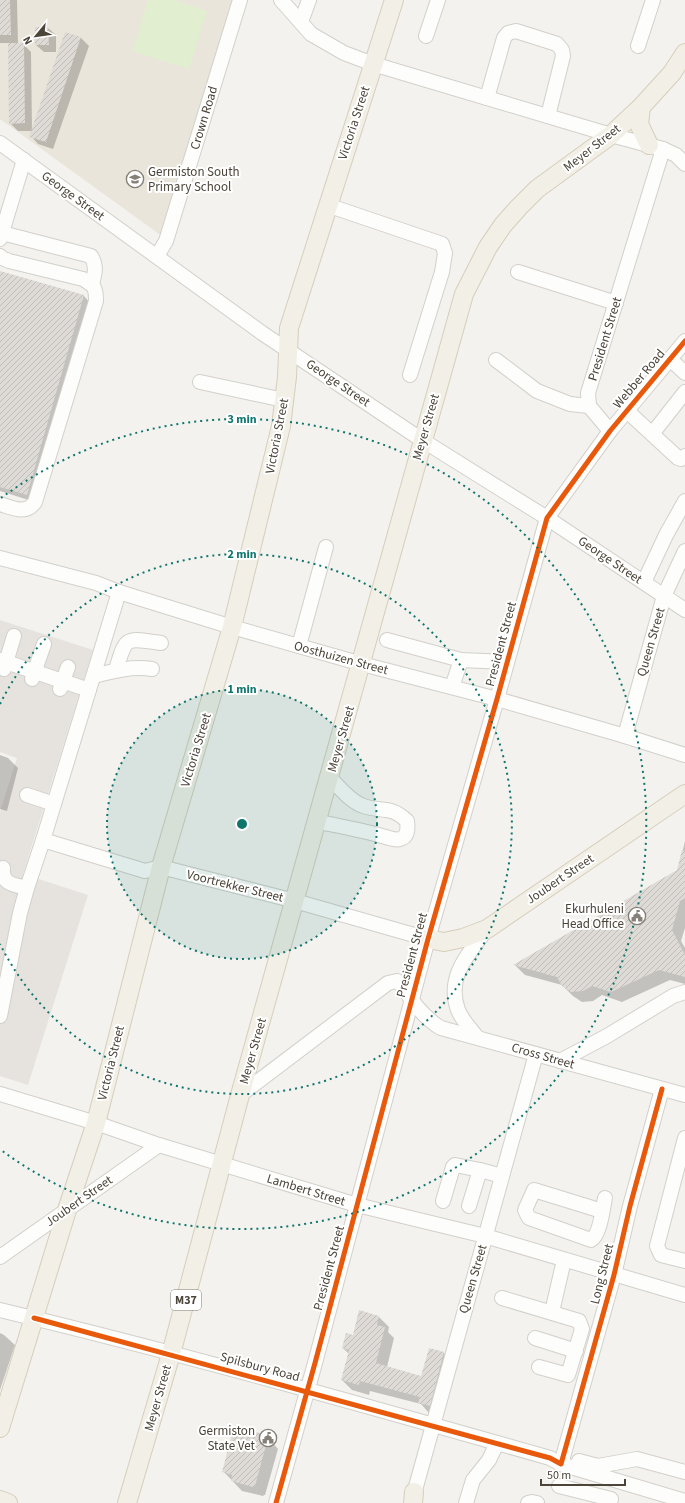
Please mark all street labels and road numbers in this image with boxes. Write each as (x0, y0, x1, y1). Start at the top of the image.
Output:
street label: Victoria Street (334, 83, 375, 162)
street label: Crown Road (186, 84, 222, 152)
street label: Meyer Street (560, 120, 625, 176)
street label: George Street (38, 167, 109, 225)
street label: President Street (584, 294, 627, 383)
street label: Webber Road (609, 345, 669, 413)
street label: George Street (302, 355, 374, 411)
street label: Meyer Street (408, 391, 444, 462)
street label: Victoria Street (261, 396, 293, 475)
street label: George Street (574, 532, 646, 588)
street label: President Street (481, 599, 521, 688)
street label: Queen Street (633, 605, 670, 679)
street label: Oosthuizen Street (292, 637, 391, 679)
street label: Meyer Street (323, 703, 359, 774)
street label: Victoria Street (176, 710, 216, 789)
street label: Joubert Street (523, 849, 598, 908)
street label: Voortrekker Street (185, 865, 286, 907)
street label: President Street (392, 910, 432, 999)
street label: Meyer Street (235, 1015, 271, 1086)
street label: Victoria Street (93, 1023, 129, 1102)
street label: Cross Street (509, 1038, 577, 1074)
street label: Lambert Street (264, 1169, 348, 1211)
street label: Joubert Street (42, 1171, 117, 1231)
street label: President Street (309, 1223, 349, 1312)
street label: Long Street (586, 1241, 618, 1306)
street label: Queen Street (455, 1242, 492, 1316)
road number: M37 (171, 1290, 201, 1310)
street label: Spilsbury Road (218, 1348, 302, 1386)
street label: Meyer Street (140, 1362, 176, 1433)

